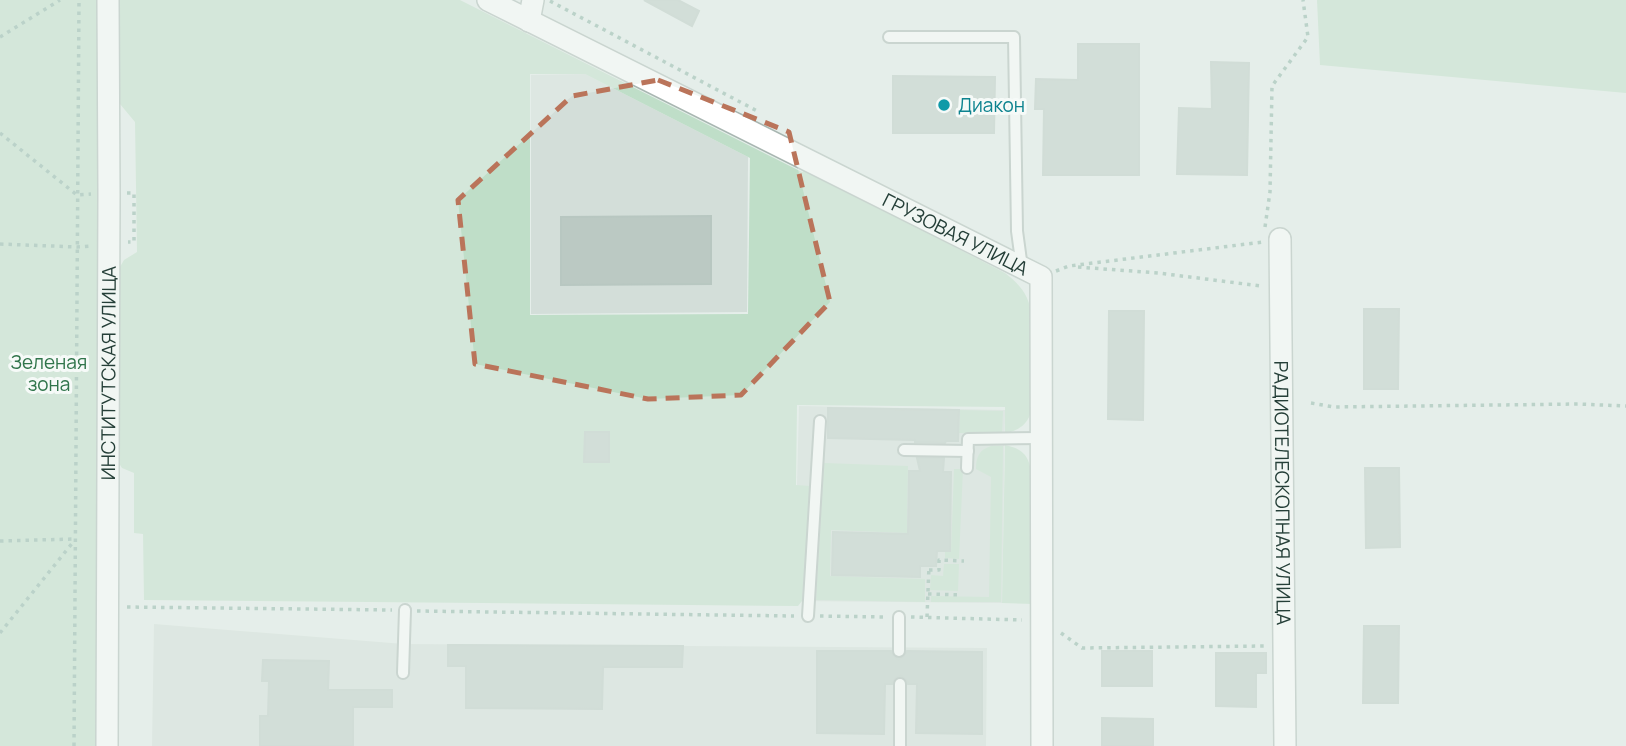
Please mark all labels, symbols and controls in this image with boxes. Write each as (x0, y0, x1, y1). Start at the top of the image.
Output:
place label: Диакон (958, 92, 1025, 118)
marker: Диакон (936, 97, 952, 113)
street label: ГРУЗОВАЯ УЛИЦА (878, 187, 1033, 282)
street label: ИНСТИТУТСКАЯ УЛИЦА (95, 266, 122, 480)
park label: Зеленая зона (11, 349, 87, 397)
street label: РАДИОТЕЛЕСКОПНАЯ УЛИЦА (1268, 361, 1297, 625)

